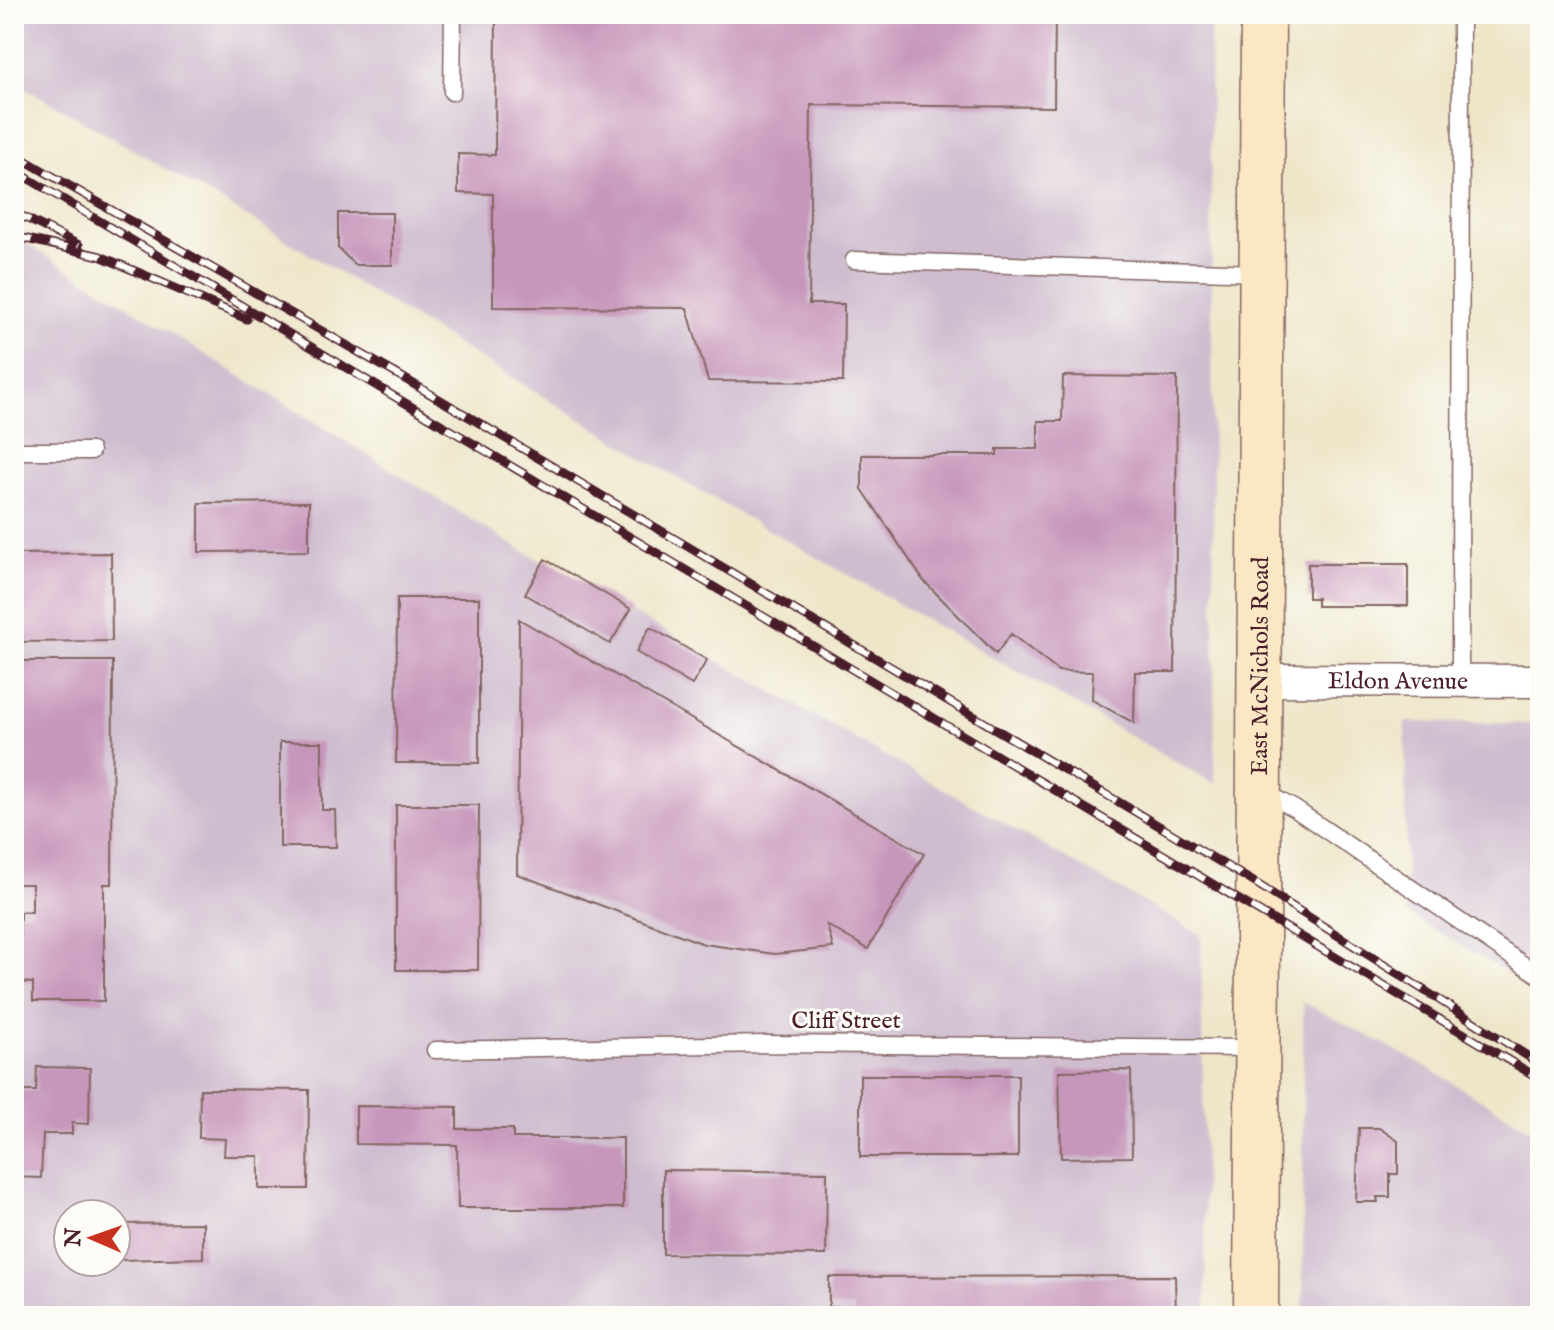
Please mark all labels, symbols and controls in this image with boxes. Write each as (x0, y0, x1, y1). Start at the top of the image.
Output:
street label: East McNichols Road (1245, 556, 1277, 775)
street label: Eldon Avenue (1328, 666, 1468, 698)
street label: Cliff Street (791, 1006, 901, 1037)
north arrow (52, 1198, 132, 1278)
text: N (60, 1227, 88, 1248)

